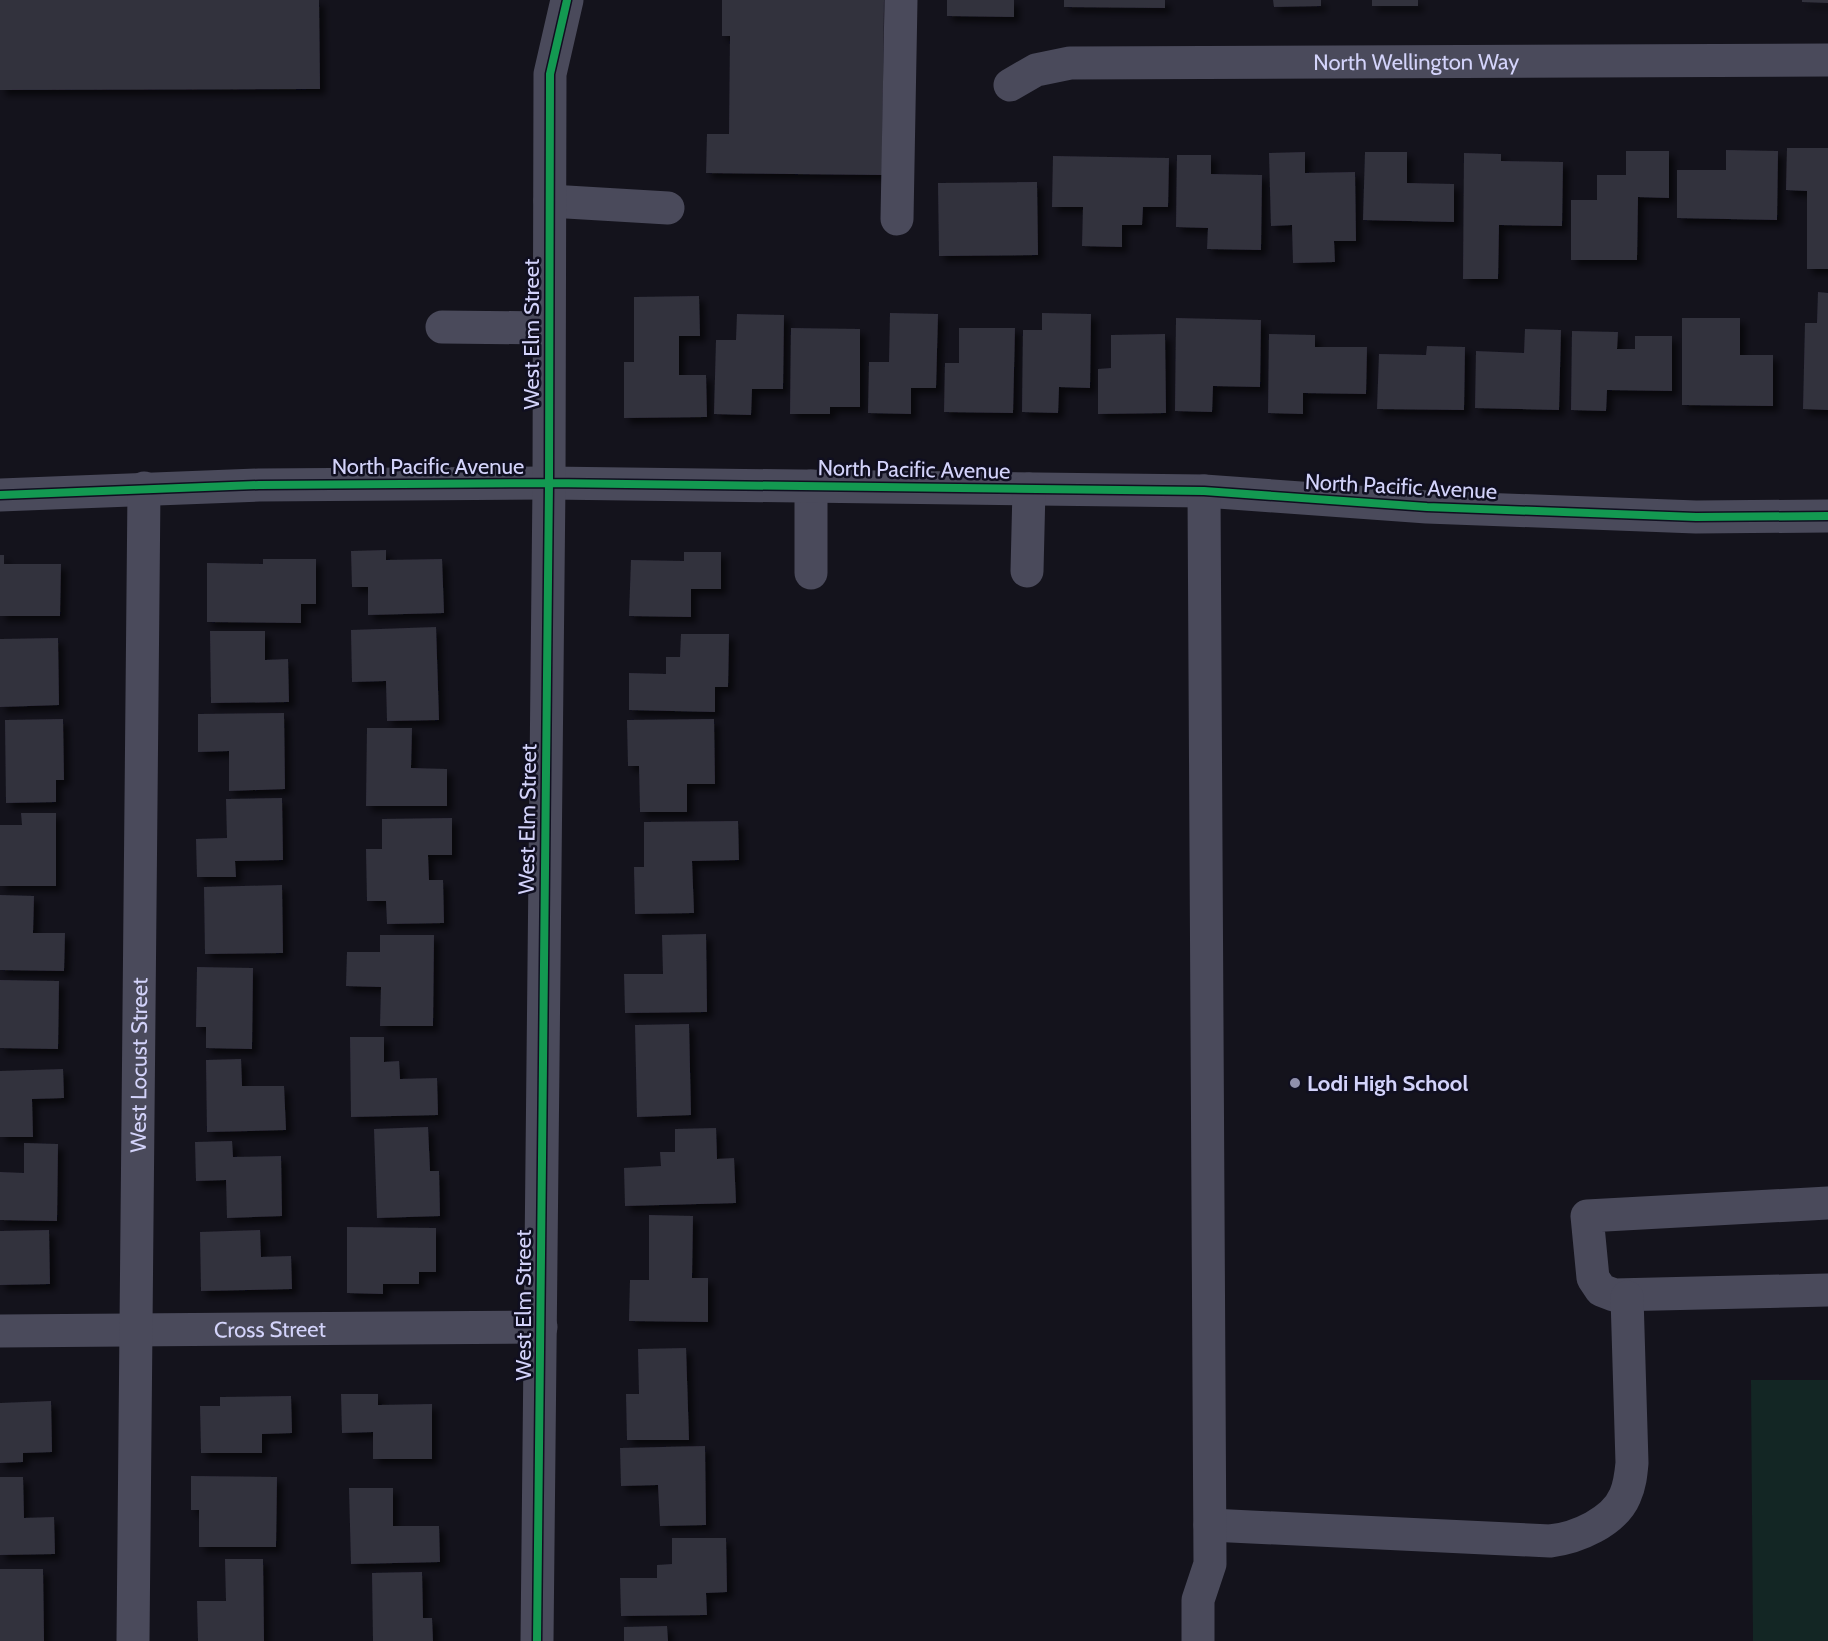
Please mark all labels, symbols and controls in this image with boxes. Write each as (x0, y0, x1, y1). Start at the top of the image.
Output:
street label: North Wellington Way (1313, 48, 1519, 76)
street label: West Elm Street (518, 258, 545, 409)
street label: North Pacific Avenue (332, 453, 524, 480)
street label: North Pacific Avenue (817, 454, 1011, 485)
street label: North Pacific Avenue (1304, 468, 1498, 505)
street label: West Elm Street (513, 743, 542, 895)
street label: West Locust Street (125, 977, 153, 1153)
place label: Lodi High School (1307, 1070, 1468, 1097)
marker: Lodi High School (1288, 1076, 1302, 1090)
street label: West Elm Street (510, 1229, 537, 1380)
street label: Cross Street (214, 1316, 327, 1343)

